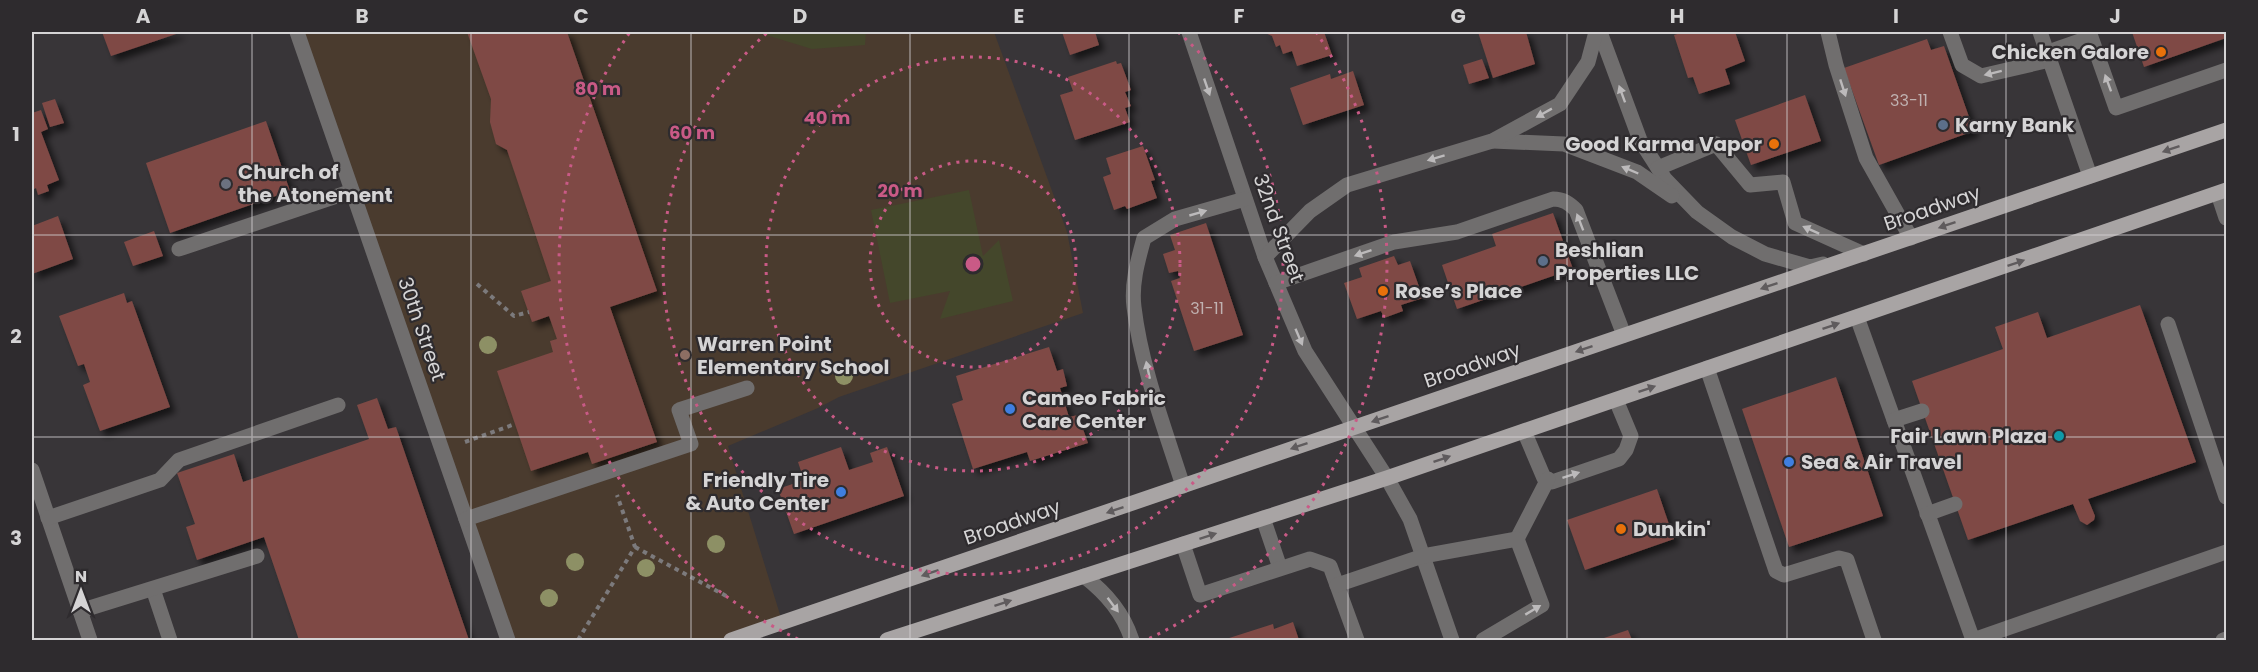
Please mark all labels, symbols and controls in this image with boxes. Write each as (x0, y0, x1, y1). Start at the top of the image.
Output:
text: A (136, 2, 151, 30)
text: B (355, 2, 369, 30)
text: C (573, 2, 589, 30)
text: D (793, 2, 807, 30)
text: E (1014, 2, 1024, 30)
text: F (1234, 2, 1245, 30)
text: G (1450, 2, 1466, 30)
text: H (1670, 2, 1684, 30)
text: I (1893, 2, 1899, 30)
text: J (2109, 2, 2121, 30)
place label: Chicken Galore (1992, 38, 2149, 66)
marker: Chicken Galore (2154, 45, 2168, 59)
one-way arrow (1984, 69, 2002, 79)
one-way arrow (2102, 74, 2112, 92)
text: 80 m (575, 76, 621, 101)
one-way arrow (1203, 78, 1213, 96)
one-way arrow (1839, 79, 1848, 97)
one-way arrow (1616, 85, 1626, 103)
house number: 33-11 (1890, 89, 1928, 112)
text: 40 m (804, 105, 850, 130)
one-way arrow (1535, 108, 1552, 118)
place label: Karny Bank (1955, 111, 2075, 139)
marker: Karny Bank (1936, 118, 1950, 132)
text: 1 (12, 120, 20, 148)
text: 60 m (669, 120, 715, 145)
place label: Good Karma Vapor (1565, 130, 1762, 158)
marker: Good Karma Vapor (1767, 137, 1781, 151)
one-way arrow (2162, 144, 2180, 154)
one-way arrow (1427, 154, 1445, 163)
place label: Church of the Atonement (238, 158, 393, 209)
one-way arrow (1622, 165, 1639, 174)
street label: 32nd Street (1246, 170, 1312, 286)
marker: Church of the Atonement (219, 177, 233, 191)
text: 20 m (878, 178, 922, 203)
street label: Broadway (1880, 178, 1984, 238)
one-way arrow (1189, 208, 1207, 217)
one-way arrow (1575, 213, 1585, 231)
one-way arrow (1938, 221, 1956, 231)
one-way arrow (1801, 225, 1819, 235)
place label: Beshlian Properties LLC (1555, 236, 1699, 287)
one-way arrow (1353, 248, 1371, 258)
centre of rings (963, 254, 983, 274)
marker: Beshlian Properties LLC (1536, 254, 1550, 268)
one-way arrow (2007, 257, 2025, 267)
street label: 30th Street (391, 273, 453, 385)
place label: Rose’s Place (1395, 277, 1522, 305)
one-way arrow (1760, 282, 1778, 292)
marker: Rose’s Place (1376, 284, 1390, 298)
house number: 31-11 (1190, 297, 1224, 320)
one-way arrow (1822, 320, 1840, 330)
text: 2 (10, 322, 22, 350)
one-way arrow (1295, 328, 1304, 346)
place label: Warren Point Elementary School (697, 330, 889, 381)
street label: Broadway (1420, 335, 1524, 395)
one-way arrow (1575, 345, 1593, 355)
marker: Warren Point Elementary School (678, 348, 692, 362)
one-way arrow (1142, 361, 1152, 380)
one-way arrow (1638, 383, 1656, 393)
place label: Cameo Fabric Care Center (1022, 384, 1166, 435)
marker: Cameo Fabric Care Center (1003, 402, 1017, 416)
one-way arrow (1371, 415, 1389, 425)
place label: Fair Lawn Plaza (1890, 422, 2047, 450)
marker: Fair Lawn Plaza (2052, 429, 2066, 443)
one-way arrow (1290, 442, 1308, 452)
place label: Sea & Air Travel (1801, 448, 1962, 476)
one-way arrow (1434, 454, 1452, 463)
marker: Sea & Air Travel (1782, 455, 1796, 469)
place label: Friendly Tire & Auto Center (685, 466, 829, 517)
one-way arrow (1562, 470, 1580, 480)
marker: Friendly Tire & Auto Center (834, 485, 848, 499)
street label: Broadway (960, 492, 1064, 552)
one-way arrow (1106, 505, 1124, 515)
place label: Dunkin' (1633, 515, 1711, 543)
marker: Dunkin' (1614, 522, 1628, 536)
text: 3 (10, 524, 22, 552)
one-way arrow (1199, 531, 1217, 540)
north arrow (51, 561, 111, 621)
text: N (75, 565, 87, 588)
one-way arrow (921, 568, 939, 578)
one-way arrow (1107, 596, 1119, 612)
one-way arrow (994, 598, 1012, 607)
one-way arrow (1525, 605, 1542, 615)

